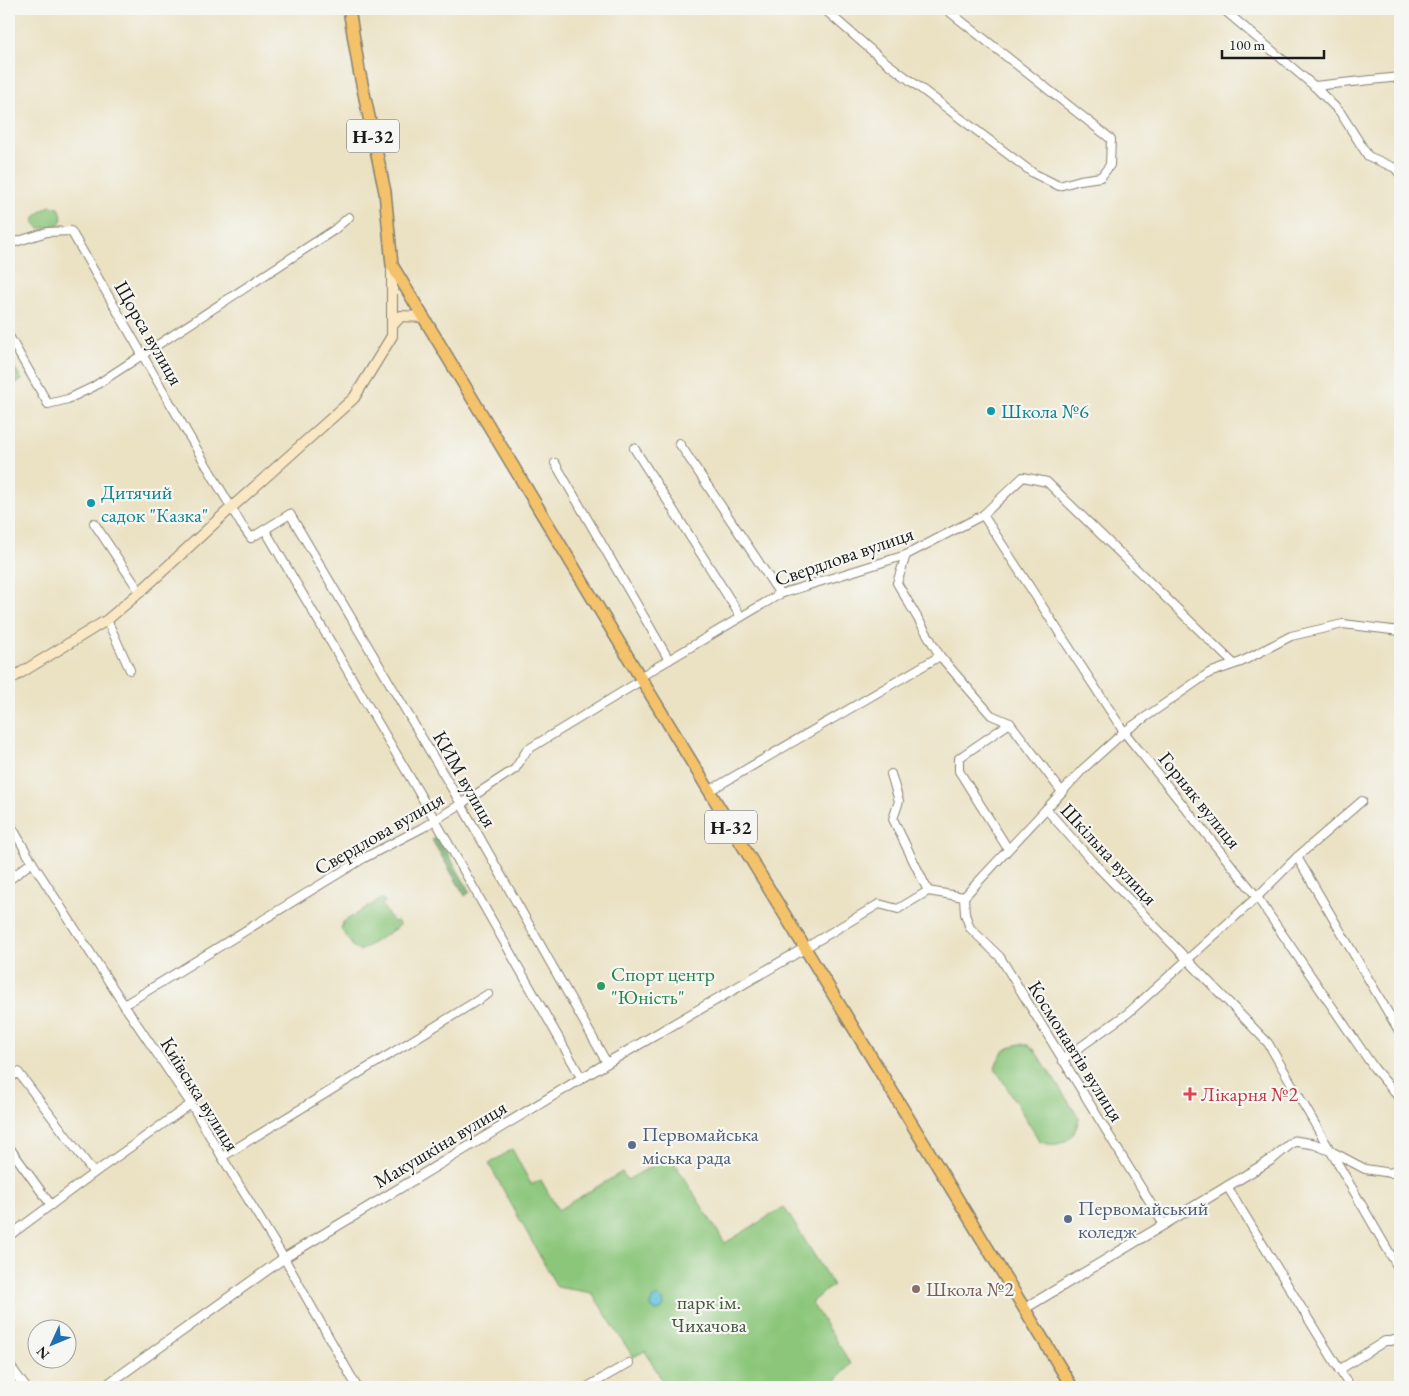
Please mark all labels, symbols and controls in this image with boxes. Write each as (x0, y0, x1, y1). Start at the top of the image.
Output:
scale bar (1222, 28, 1324, 60)
text: 100 m (1229, 35, 1266, 54)
road number: Н-32 (347, 120, 399, 152)
street label: Щорса вулиця (109, 276, 189, 390)
place label: Школа №6 (1001, 398, 1089, 424)
marker: Школа №6 (985, 405, 997, 417)
place label: Дитячий садок "Казка" (101, 479, 208, 528)
marker: Дитячий садок "Казка" (85, 497, 97, 509)
street label: Свердлова вулиця (771, 520, 917, 592)
street label: КИМ вулиця (427, 726, 503, 832)
street label: Горняк вулиця (1153, 746, 1247, 854)
street label: Свердлова вулиця (310, 785, 448, 881)
street label: Шкільна вулиця (1055, 797, 1163, 911)
road number: Н-32 (705, 810, 757, 844)
place label: Спорт центр "Юність" (611, 961, 715, 1010)
street label: Космонавтів вулиця (1022, 976, 1130, 1126)
marker: Спорт центр "Юність" (595, 980, 607, 992)
street label: Київська вулиця (155, 1032, 245, 1156)
place label: Лікарня №2 (1201, 1081, 1298, 1107)
marker: Лікарня №2 (1183, 1087, 1197, 1101)
street label: Макушкіна вулиця (369, 1094, 511, 1194)
place label: Первомайська міська рада (642, 1121, 759, 1170)
marker: Первомайська міська рада (626, 1139, 638, 1151)
place label: Первомайський коледж (1078, 1195, 1209, 1244)
marker: Первомайський коледж (1062, 1213, 1074, 1225)
place label: Школа №2 (926, 1276, 1014, 1302)
marker: Школа №2 (910, 1283, 922, 1295)
park label: парк ім. Чихачова (671, 1289, 747, 1338)
north arrow (28, 1318, 78, 1368)
text: N (32, 1342, 53, 1363)

